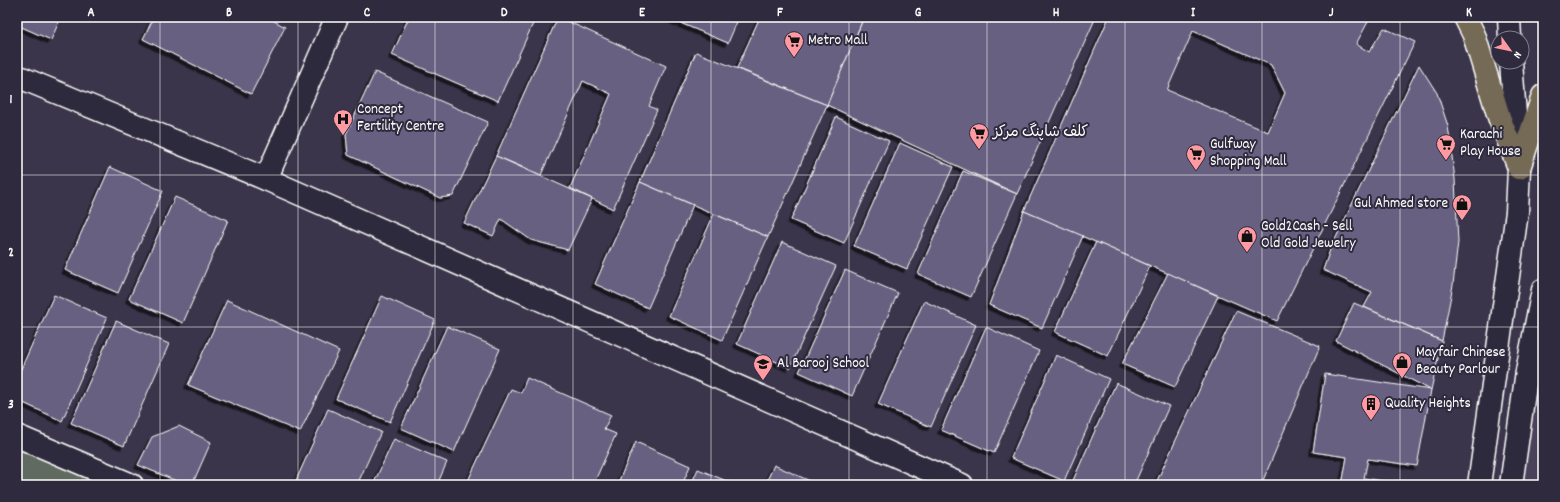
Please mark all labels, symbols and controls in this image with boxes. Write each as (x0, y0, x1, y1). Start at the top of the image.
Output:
text: A (87, 4, 95, 23)
text: B (226, 4, 232, 23)
text: C (364, 4, 371, 23)
text: D (501, 4, 508, 23)
text: E (639, 4, 646, 23)
text: F (777, 4, 783, 23)
text: G (915, 4, 922, 23)
text: H (1053, 4, 1060, 23)
text: I (1191, 4, 1196, 23)
text: J (1329, 4, 1334, 23)
text: K (1466, 4, 1472, 23)
supermarket icon: Metro Mall (783, 30, 805, 58)
place label: Metro Mall (808, 30, 868, 52)
north arrow (1490, 30, 1530, 70)
text: N (1508, 48, 1525, 61)
text: 1 (10, 91, 13, 110)
place label: Concept Fertility Centre (357, 99, 445, 138)
hospital icon: Concept Fertility Centre (332, 108, 354, 136)
supermarket icon: کلف شاپنگ مرکز (968, 122, 990, 150)
place label: کلف شاپنگ مرکز (991, 122, 1088, 144)
place label: Karachi Play House (1460, 124, 1521, 163)
supermarket icon: Karachi Play House (1435, 133, 1457, 161)
place label: Gulfway Shopping Mall (1210, 134, 1287, 173)
supermarket icon: Gulfway Shopping Mall (1185, 143, 1207, 171)
place label: Gul Ahmed store (1354, 193, 1448, 215)
shop icon: Gul Ahmed store (1451, 193, 1473, 221)
place label: Gold2Cash - Sell Old Gold Jewelry (1261, 216, 1356, 255)
shop icon: Gold2Cash - Sell Old Gold Jewelry (1236, 225, 1258, 253)
text: 2 (8, 244, 14, 263)
place label: Mayfair Chinese Beauty Parlour (1416, 342, 1506, 381)
shop icon: Mayfair Chinese Beauty Parlour (1391, 351, 1413, 379)
school or university icon: Al Barooj School (752, 353, 774, 381)
place label: Al Barooj School (777, 353, 869, 375)
building icon: Quality Heights (1360, 393, 1382, 421)
place label: Quality Heights (1385, 393, 1471, 415)
text: 3 (8, 396, 14, 415)

